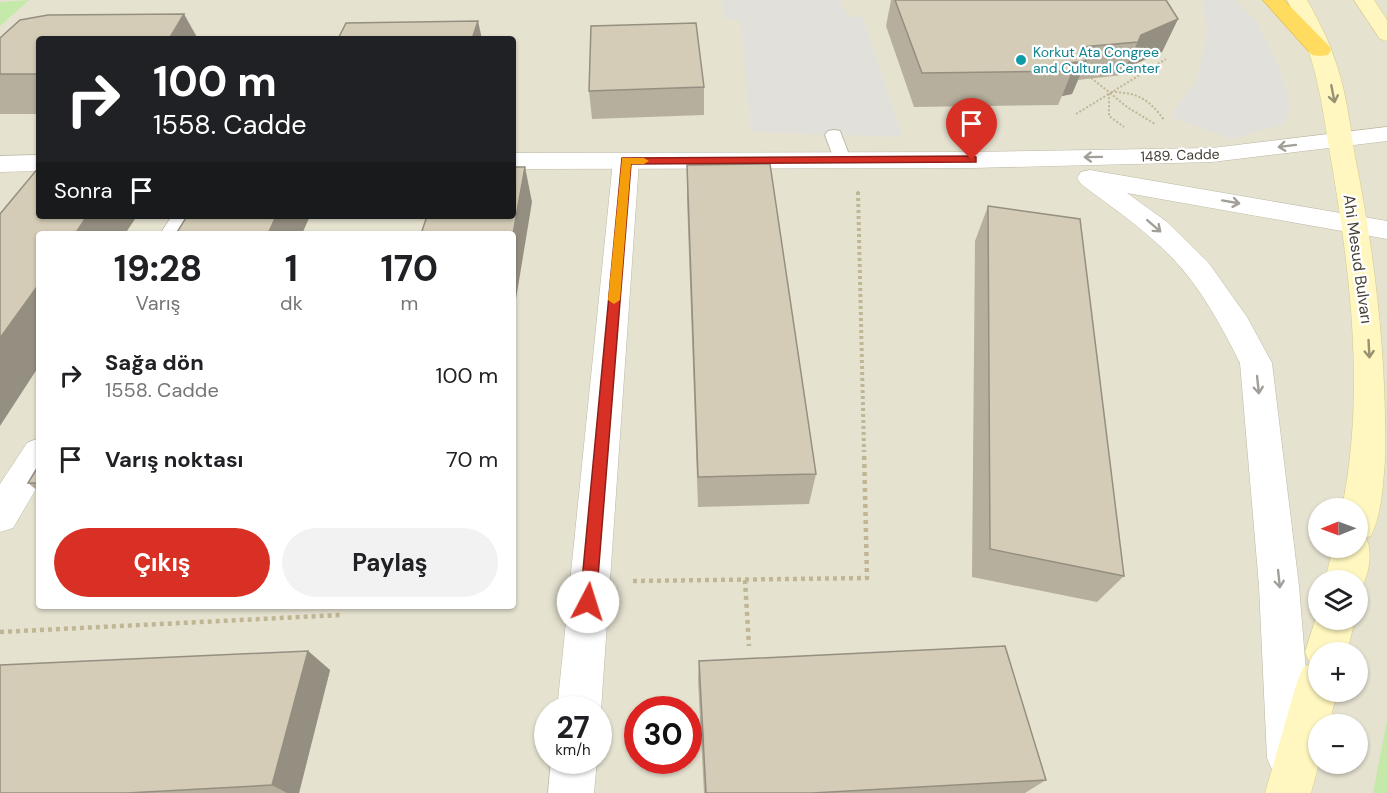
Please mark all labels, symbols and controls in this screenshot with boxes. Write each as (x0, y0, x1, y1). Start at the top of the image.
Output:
place label: Korkut Ata Congree and Cultural Center (1033, 43, 1160, 77)
marker: Korkut Ata Congree and Cultural Center (1014, 53, 1028, 67)
text: 100 m (153, 54, 277, 109)
icon: right (54, 60, 132, 138)
one-way arrow (1328, 83, 1339, 103)
pin (946, 98, 997, 160)
text: 1558. Cadde (153, 107, 307, 142)
icon: arrive (955, 107, 988, 140)
one-way arrow (1278, 141, 1298, 152)
street label: 1489. Cadde (1140, 145, 1220, 165)
one-way arrow (1083, 152, 1103, 163)
icon: arrive (125, 174, 158, 207)
text: Sonra (54, 176, 113, 205)
street label: Ahi Mesud Bulvarı (1339, 193, 1377, 325)
one-way arrow (1220, 197, 1240, 208)
one-way arrow (1146, 219, 1162, 232)
text: 19:28 (114, 245, 202, 292)
text: 1 (285, 245, 298, 292)
text: 170 (381, 245, 438, 292)
text: Varış (136, 290, 181, 316)
text: dk (280, 290, 303, 316)
text: m (400, 290, 418, 316)
one-way arrow (1363, 338, 1374, 358)
text: Sağa dön (105, 348, 204, 377)
icon: right (54, 359, 87, 392)
text: 100 m (436, 361, 498, 390)
one-way arrow (1253, 375, 1264, 395)
text: 1558. Cadde (105, 377, 219, 403)
icon: arrive (54, 443, 87, 476)
text: Varış noktası (105, 445, 243, 474)
text: 70 m (446, 445, 498, 474)
north arrow (1308, 498, 1368, 558)
map controls (1308, 498, 1368, 774)
button: Çıkış (54, 528, 270, 597)
button: Paylaş (282, 528, 498, 597)
one-way arrow (1274, 569, 1285, 589)
position arrow (556, 570, 620, 634)
button: layers (1308, 570, 1368, 630)
button: + (1308, 642, 1368, 702)
speed limit sign: 30 (624, 696, 702, 774)
text: 27 (556, 708, 590, 747)
button: − (1308, 714, 1368, 774)
text: km/h (555, 740, 591, 760)

